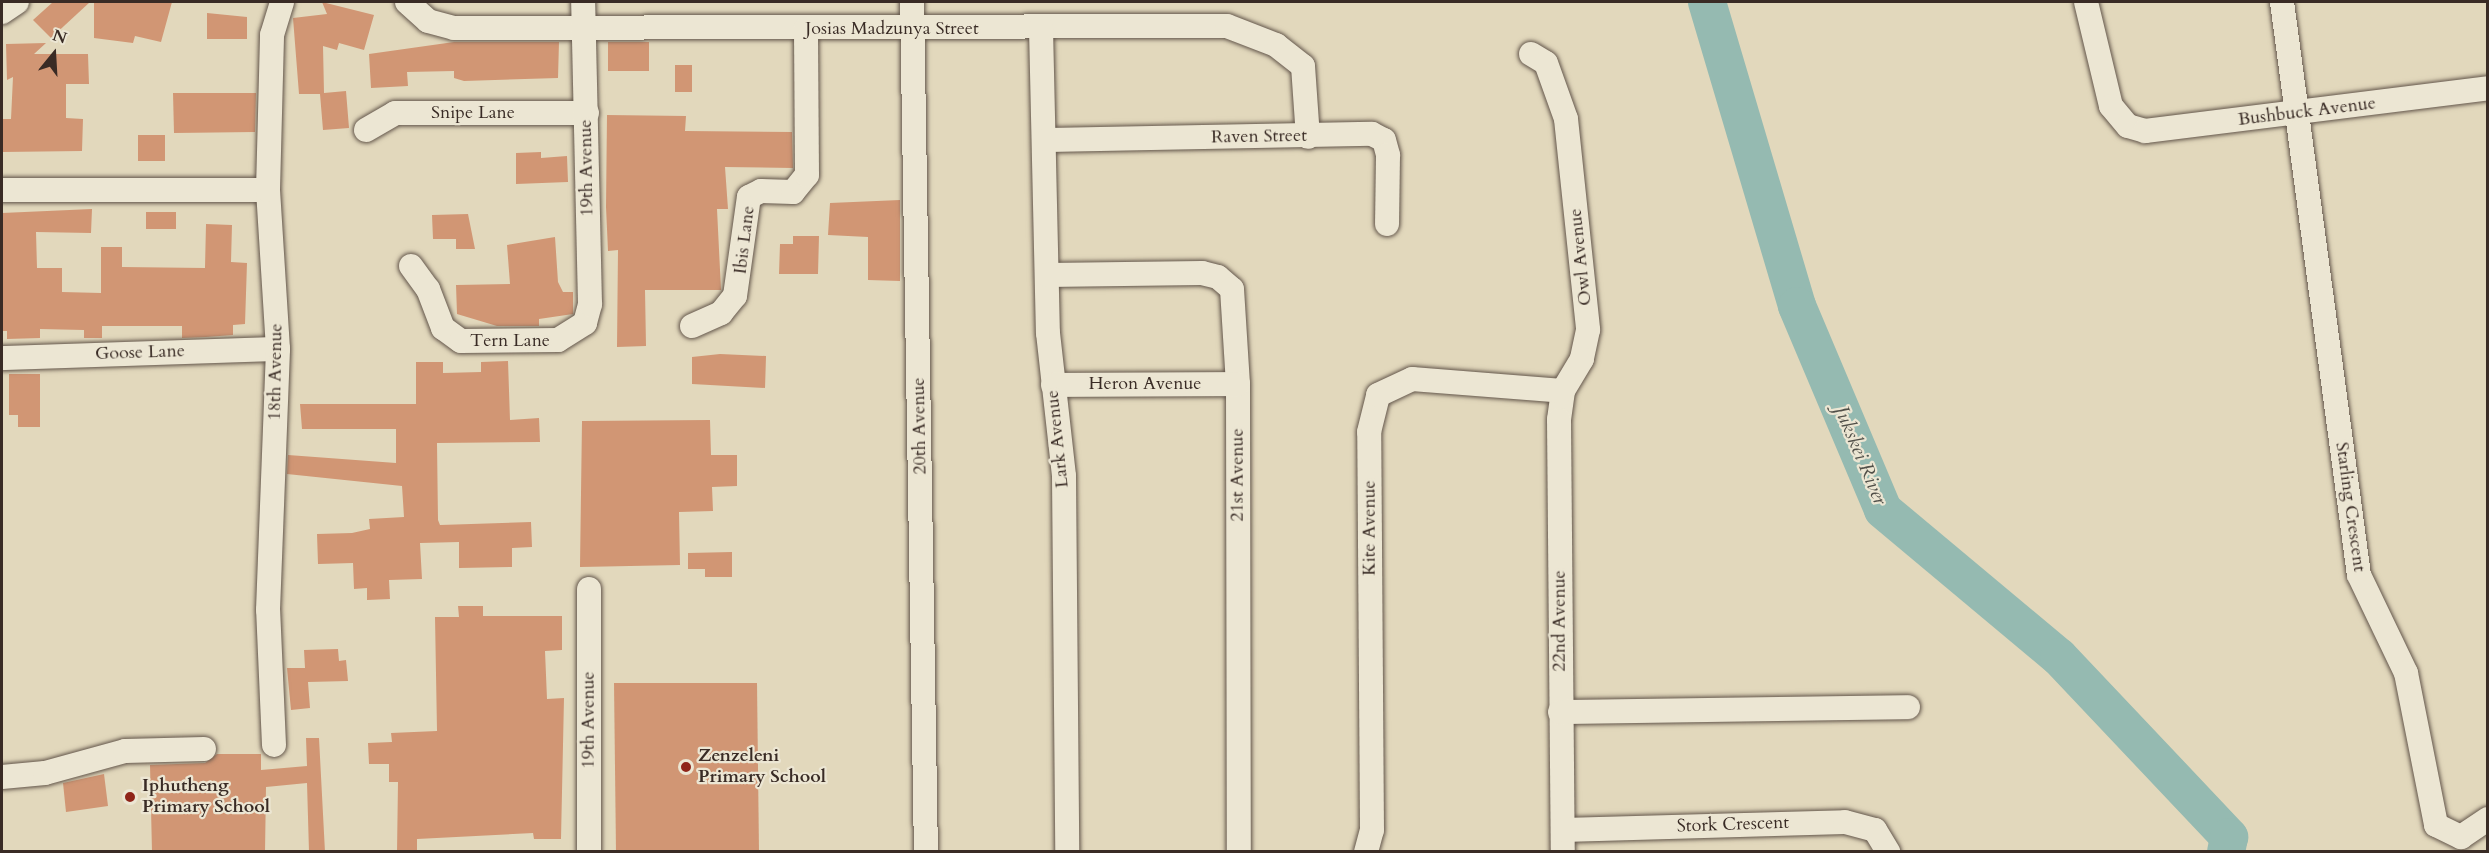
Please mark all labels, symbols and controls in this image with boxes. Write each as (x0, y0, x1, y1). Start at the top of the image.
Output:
street label: Josias Madzunya Street (805, 18, 979, 40)
north arrow (24, 24, 84, 84)
text: N (50, 24, 70, 49)
street label: Bushbuck Avenue (2237, 93, 2377, 131)
street label: Snipe Lane (431, 102, 515, 124)
street label: 19th Avenue (575, 119, 599, 217)
street label: Raven Street (1211, 125, 1307, 149)
street label: Ibis Lane (730, 205, 760, 275)
street label: Owl Avenue (1565, 207, 1597, 307)
street label: 18th Avenue (264, 323, 288, 421)
street label: Tern Lane (470, 330, 550, 352)
street label: Goose Lane (95, 341, 185, 365)
street label: Heron Avenue (1089, 373, 1201, 395)
street label: 20th Avenue (908, 377, 932, 475)
street label: Lark Avenue (1042, 389, 1074, 489)
water label: Jukskei River (1829, 402, 1893, 508)
street label: 21st Avenue (1227, 428, 1249, 522)
street label: Starling Crescent (2330, 441, 2370, 573)
street label: Kite Avenue (1359, 480, 1381, 576)
street label: 22nd Avenue (1549, 570, 1571, 672)
street label: 19th Avenue (578, 671, 600, 769)
place label: Zenzeleni Primary School (698, 746, 826, 789)
marker: Zenzeleni Primary School (679, 760, 693, 774)
place label: Iphutheng Primary School (142, 776, 270, 818)
marker: Iphutheng Primary School (123, 790, 137, 804)
street label: Stork Crescent (1677, 812, 1789, 838)

